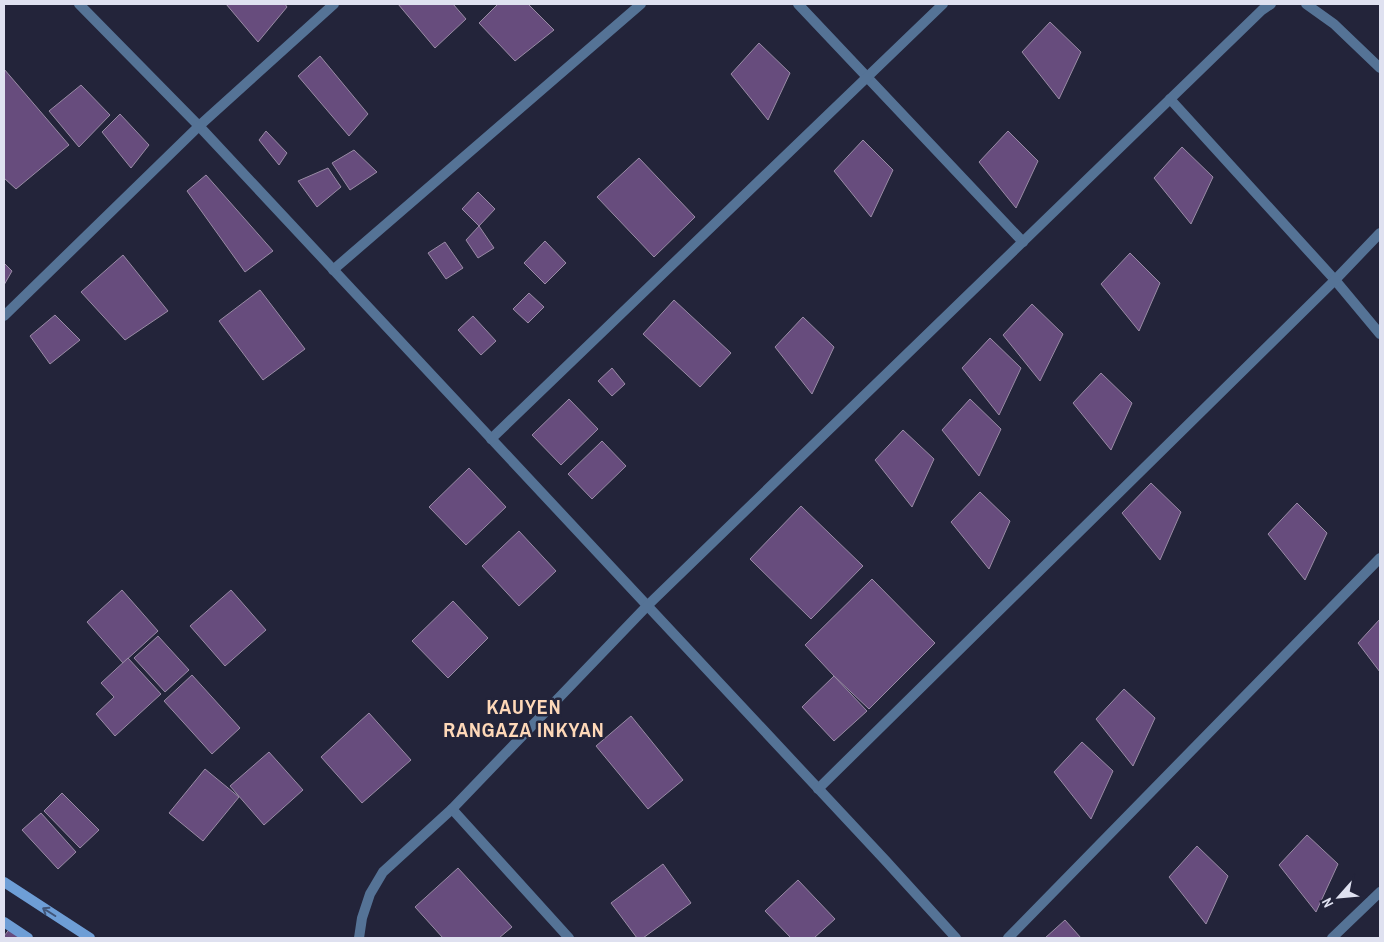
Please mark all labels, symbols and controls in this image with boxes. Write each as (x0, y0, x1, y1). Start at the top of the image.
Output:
district label: KAUYEN RANGAZA INKYAN (443, 693, 605, 743)
north arrow (1314, 872, 1364, 922)
text: N (1318, 895, 1337, 911)
one-way arrow (43, 907, 57, 917)

